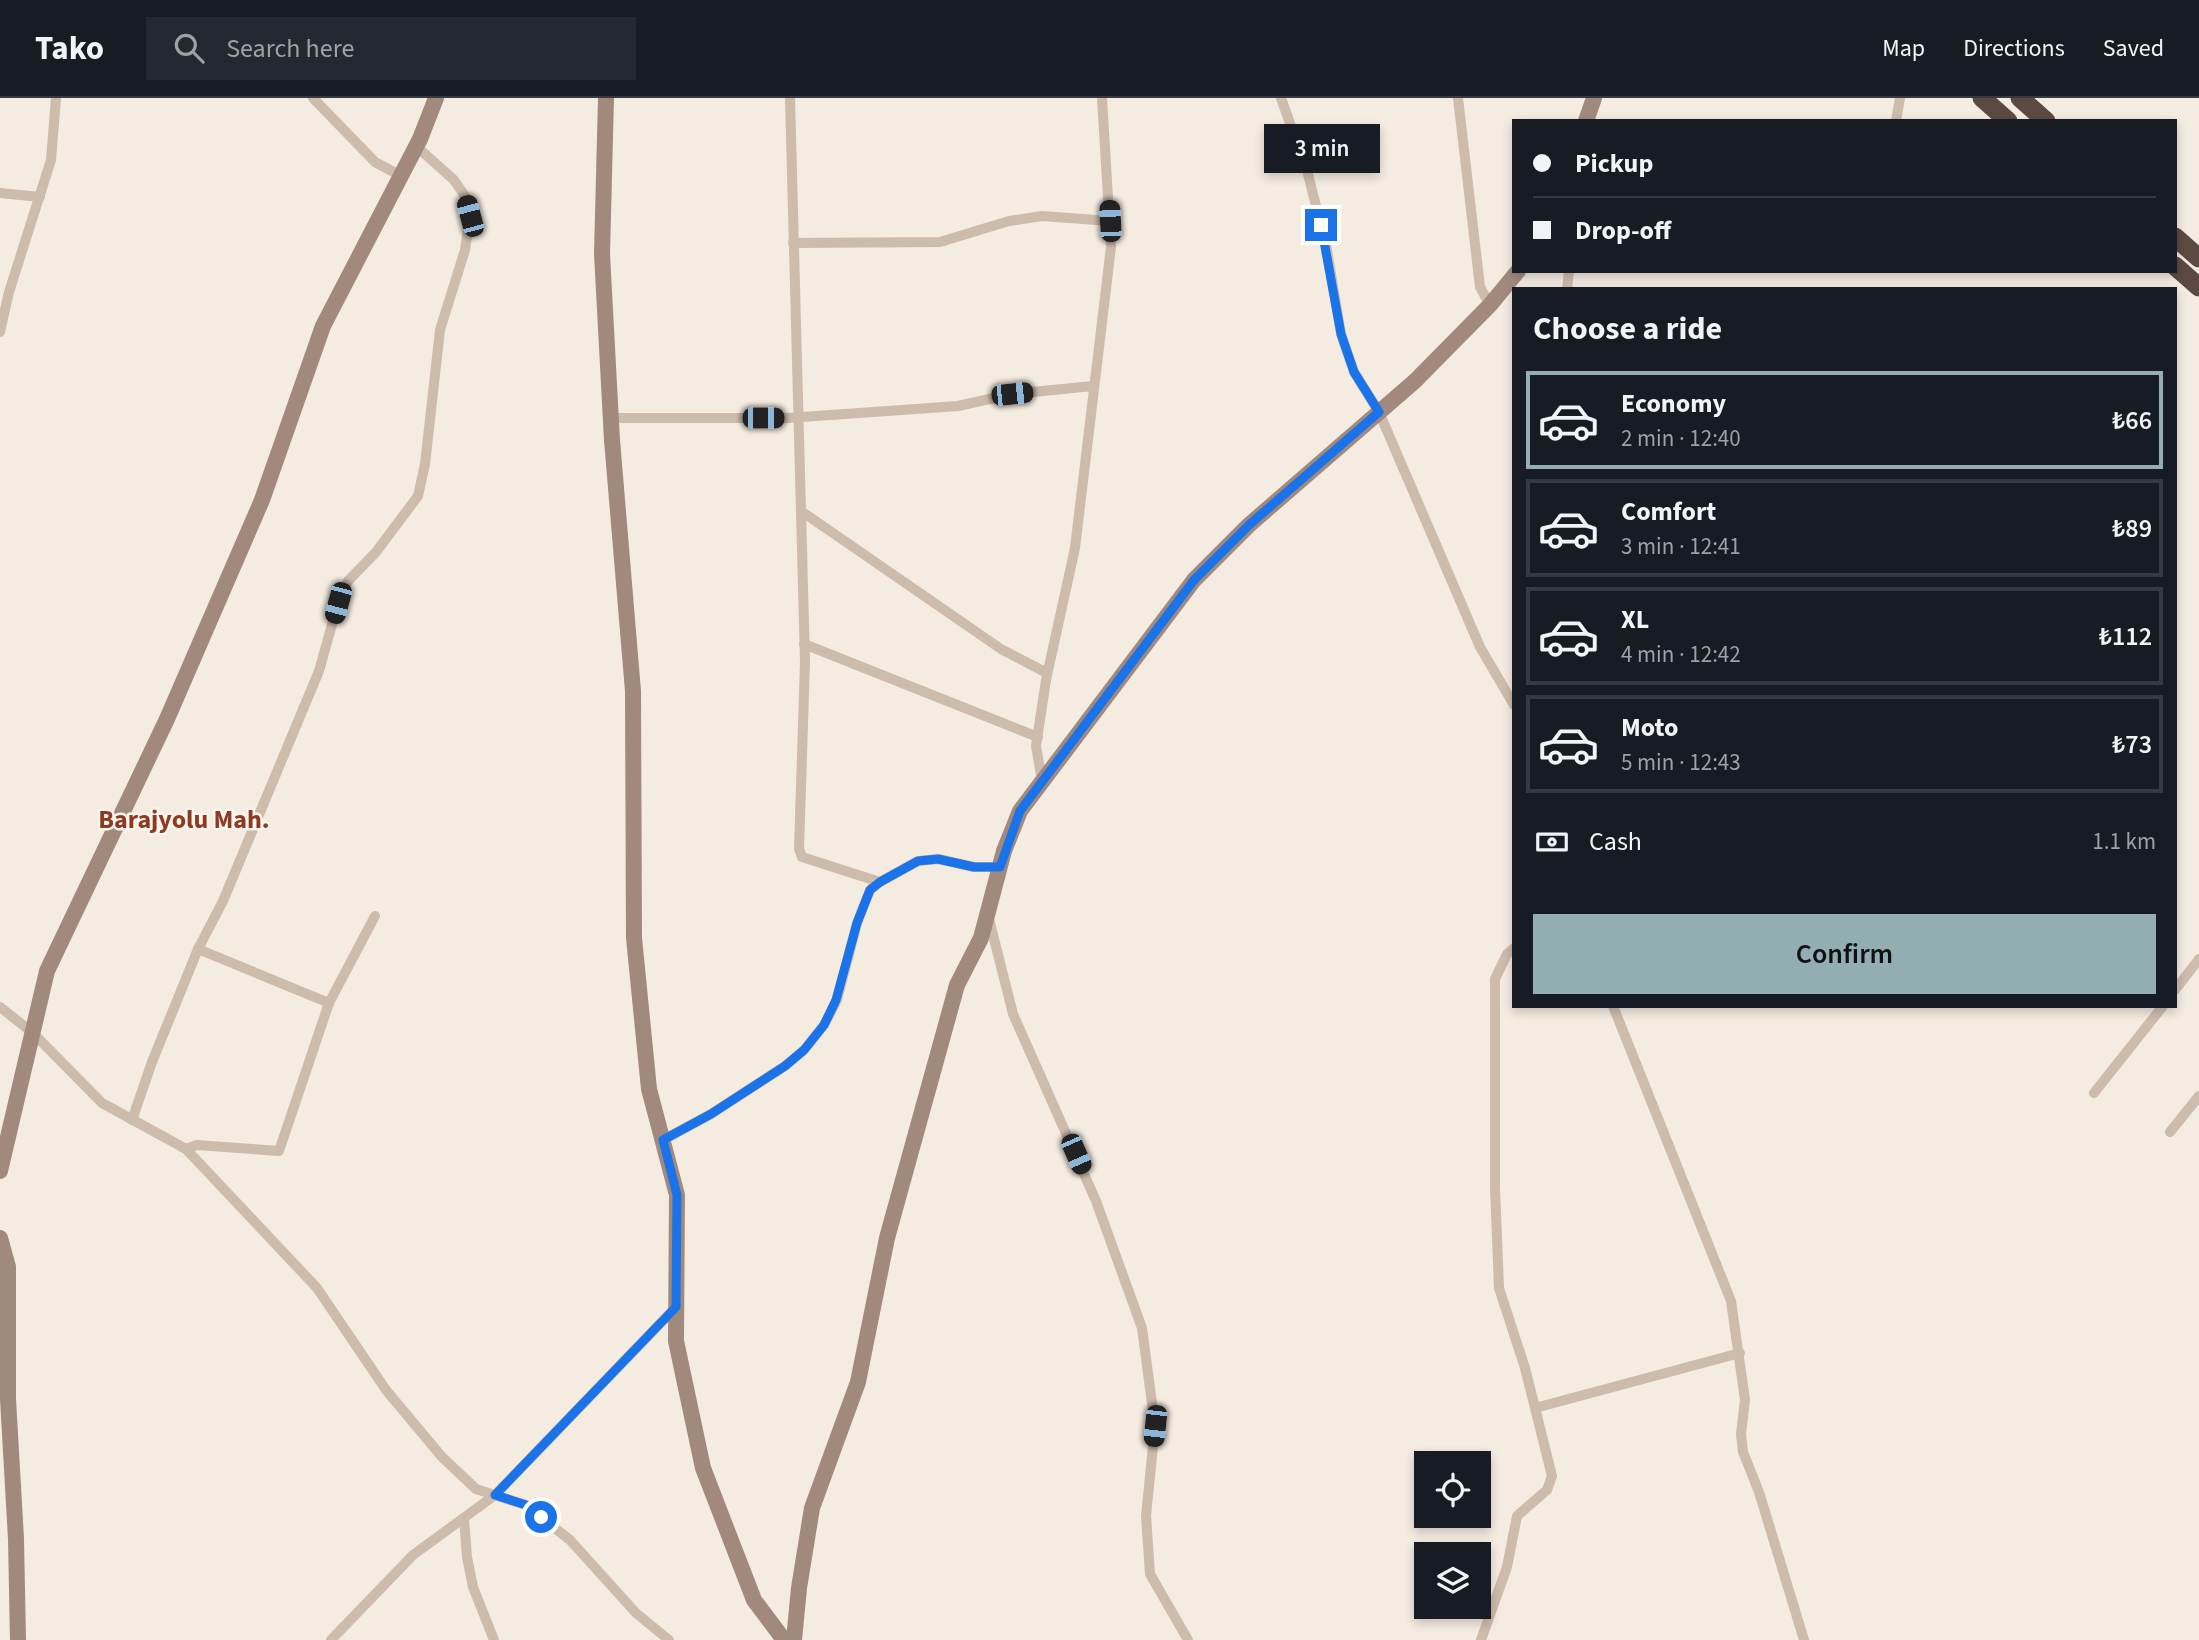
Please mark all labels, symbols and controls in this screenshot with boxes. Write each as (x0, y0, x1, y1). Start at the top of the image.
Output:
search box (146, 17, 636, 80)
text: Tako (35, 25, 104, 72)
icon: search (170, 29, 208, 67)
text: Search here (226, 30, 354, 67)
text: Map (1882, 31, 1925, 66)
text: Directions (1963, 31, 2065, 66)
text: Saved (2103, 31, 2164, 66)
callout: 3 min (1263, 123, 1379, 172)
text: 3 min (1295, 132, 1349, 165)
text: Pickup (1575, 145, 1653, 182)
car (455, 193, 486, 239)
car (1099, 199, 1122, 243)
route end (1305, 209, 1337, 241)
text: Drop-off (1575, 212, 1671, 249)
text: Choose a ride (1533, 306, 1722, 352)
car (991, 381, 1034, 407)
text: Economy (1621, 385, 1726, 422)
icon: car (1537, 389, 1600, 452)
text: ₺66 (2112, 402, 2152, 439)
car (743, 408, 785, 429)
text: 2 min · 12:40 (1621, 422, 1741, 455)
text: Comfort (1621, 493, 1716, 530)
icon: car (1537, 497, 1600, 560)
text: ₺89 (2112, 510, 2152, 547)
text: 3 min · 12:41 (1621, 530, 1741, 563)
car (323, 580, 354, 626)
text: XL (1621, 601, 1649, 638)
icon: car (1537, 605, 1600, 668)
text: ₺112 (2099, 618, 2152, 655)
text: 4 min · 12:42 (1621, 638, 1741, 671)
text: Moto (1621, 709, 1678, 746)
icon: car (1537, 713, 1600, 776)
text: ₺73 (2112, 726, 2152, 763)
text: 5 min · 12:43 (1621, 746, 1741, 779)
district label: Barajyolu Mah. (98, 801, 270, 838)
icon: cash (1533, 823, 1571, 861)
text: Cash (1589, 823, 1642, 860)
text: 1.1 km (2092, 825, 2156, 858)
button: Confirm (1533, 914, 2156, 994)
car (1058, 1131, 1095, 1177)
car (1143, 1404, 1168, 1448)
map controls (1414, 1451, 1491, 1619)
button: locate (1414, 1451, 1491, 1528)
route start (525, 1501, 557, 1533)
button: layers (1414, 1542, 1491, 1619)

